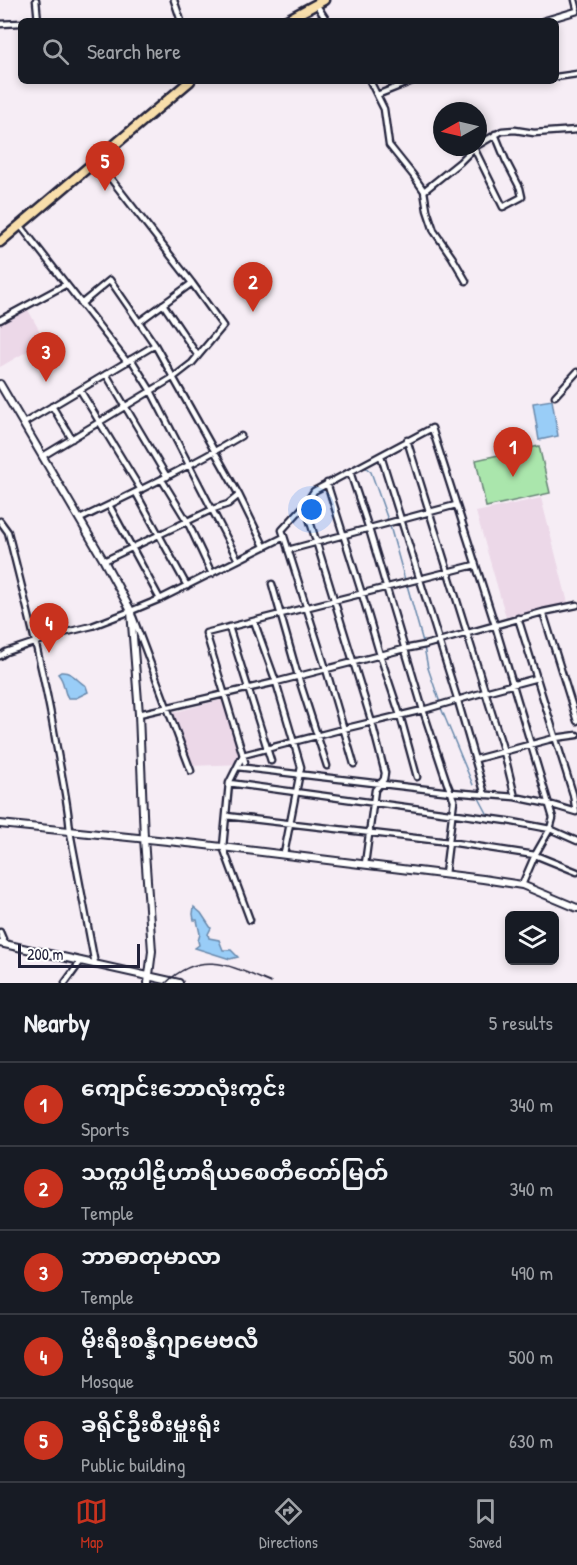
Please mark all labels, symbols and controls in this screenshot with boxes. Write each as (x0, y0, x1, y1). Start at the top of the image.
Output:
search box (18, 18, 559, 84)
icon: search (39, 35, 72, 68)
text: Search here (87, 36, 181, 66)
north arrow (433, 102, 487, 156)
pin: 5 (86, 142, 124, 191)
pin: 2 (234, 262, 272, 312)
pin: 3 (26, 332, 66, 382)
pin: 1 (494, 428, 532, 477)
your location (297, 495, 326, 524)
pin: 4 (29, 604, 68, 653)
map controls (505, 911, 559, 965)
button: layers (505, 911, 559, 965)
scale bar (18, 941, 140, 968)
text: 200 m (27, 943, 63, 965)
text: Nearby (24, 1005, 90, 1040)
text: 5 results (489, 1009, 553, 1036)
text: ကျောင်းဘောလုံးကွင်း (81, 1073, 286, 1103)
text: 1 (40, 1091, 47, 1118)
text: 340 m (509, 1091, 553, 1118)
text: Sports (81, 1115, 129, 1142)
text: သက္ကပါဠိဟာရိယစေတီတော်မြတ် (81, 1157, 388, 1187)
text: 2 (39, 1175, 48, 1202)
text: 340 m (509, 1175, 553, 1202)
text: Temple (81, 1199, 134, 1226)
text: ဘာဓာတုမာလာ (81, 1241, 221, 1271)
text: 3 (39, 1259, 48, 1286)
text: 490 m (511, 1259, 553, 1286)
text: Temple (81, 1283, 134, 1310)
text: မိုးရီးစန္နီဂျာမေဗလီ (81, 1325, 258, 1355)
text: 4 (40, 1343, 47, 1370)
text: 500 m (508, 1343, 553, 1370)
text: Mosque (81, 1367, 134, 1394)
text: ခရိုင်ဦးစီးမှူးရုံး (81, 1409, 221, 1439)
text: 5 (39, 1427, 48, 1454)
text: 630 m (509, 1427, 553, 1454)
text: Public building (81, 1451, 185, 1478)
tab: Map (75, 1495, 108, 1553)
tab: Directions (259, 1495, 318, 1553)
tab: Saved (469, 1495, 502, 1553)

